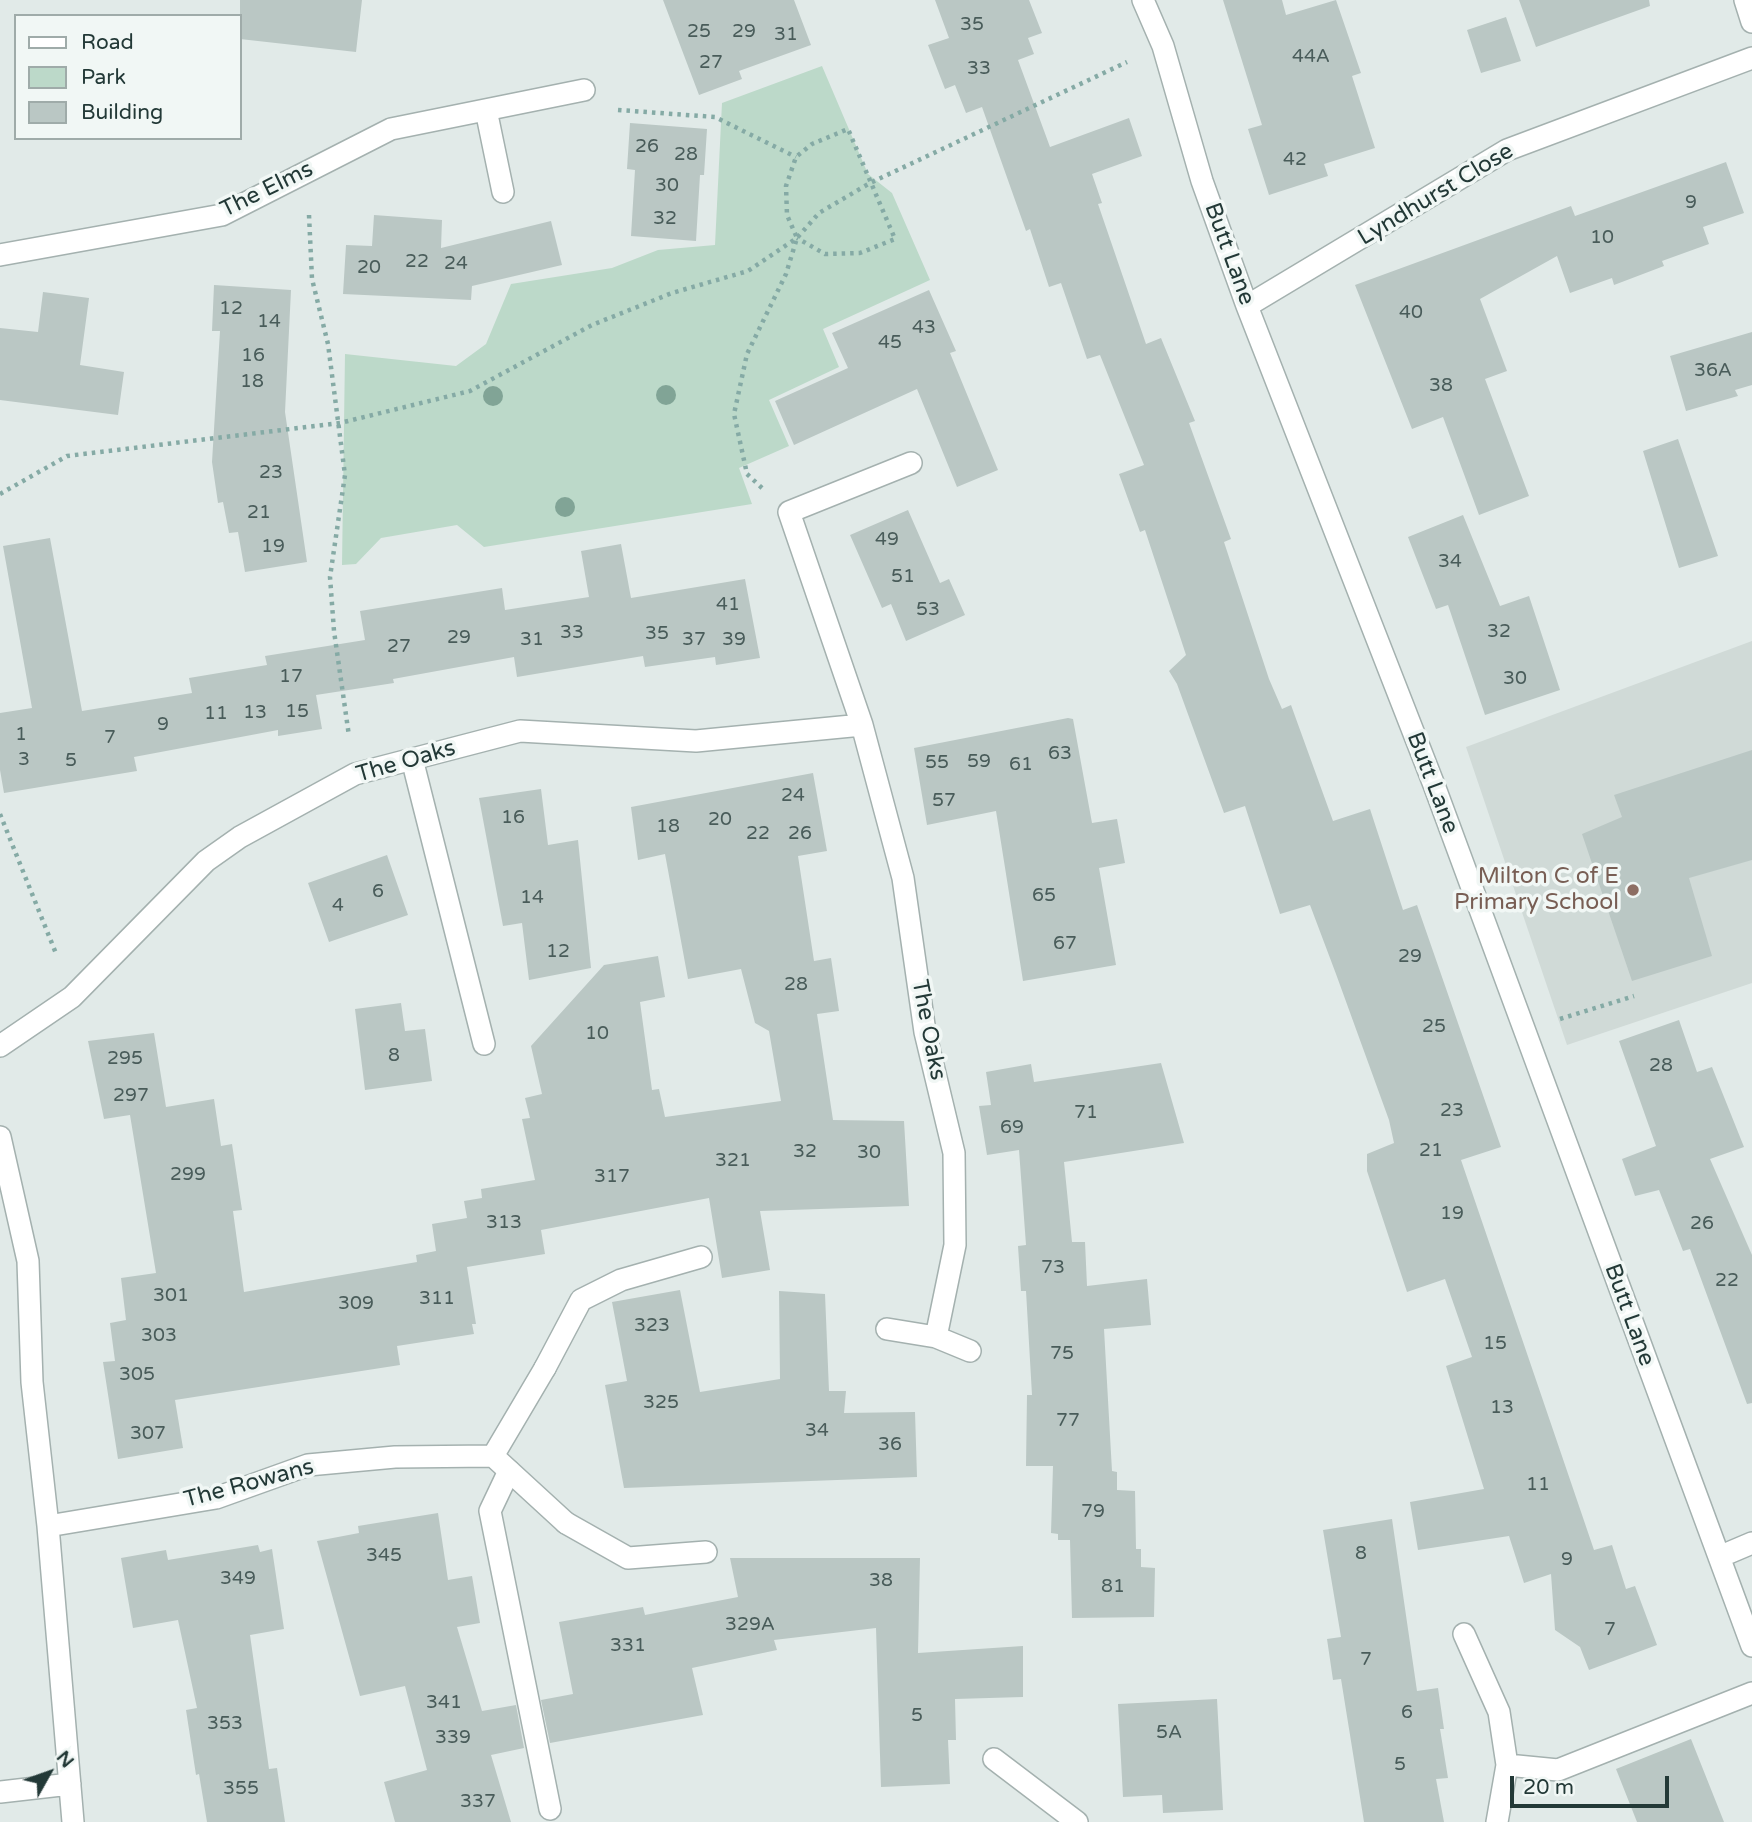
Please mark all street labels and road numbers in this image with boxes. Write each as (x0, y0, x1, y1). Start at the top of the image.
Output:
street label: Lyndhurst Close (1353, 138, 1519, 252)
street label: The Elms (216, 156, 318, 224)
street label: Butt Lane (1198, 199, 1260, 309)
street label: Butt Lane (1400, 728, 1464, 838)
street label: The Oaks (353, 735, 459, 789)
street label: The Oaks (905, 977, 951, 1083)
street label: Butt Lane (1598, 1260, 1660, 1370)
street label: The Rowans (181, 1453, 317, 1515)

